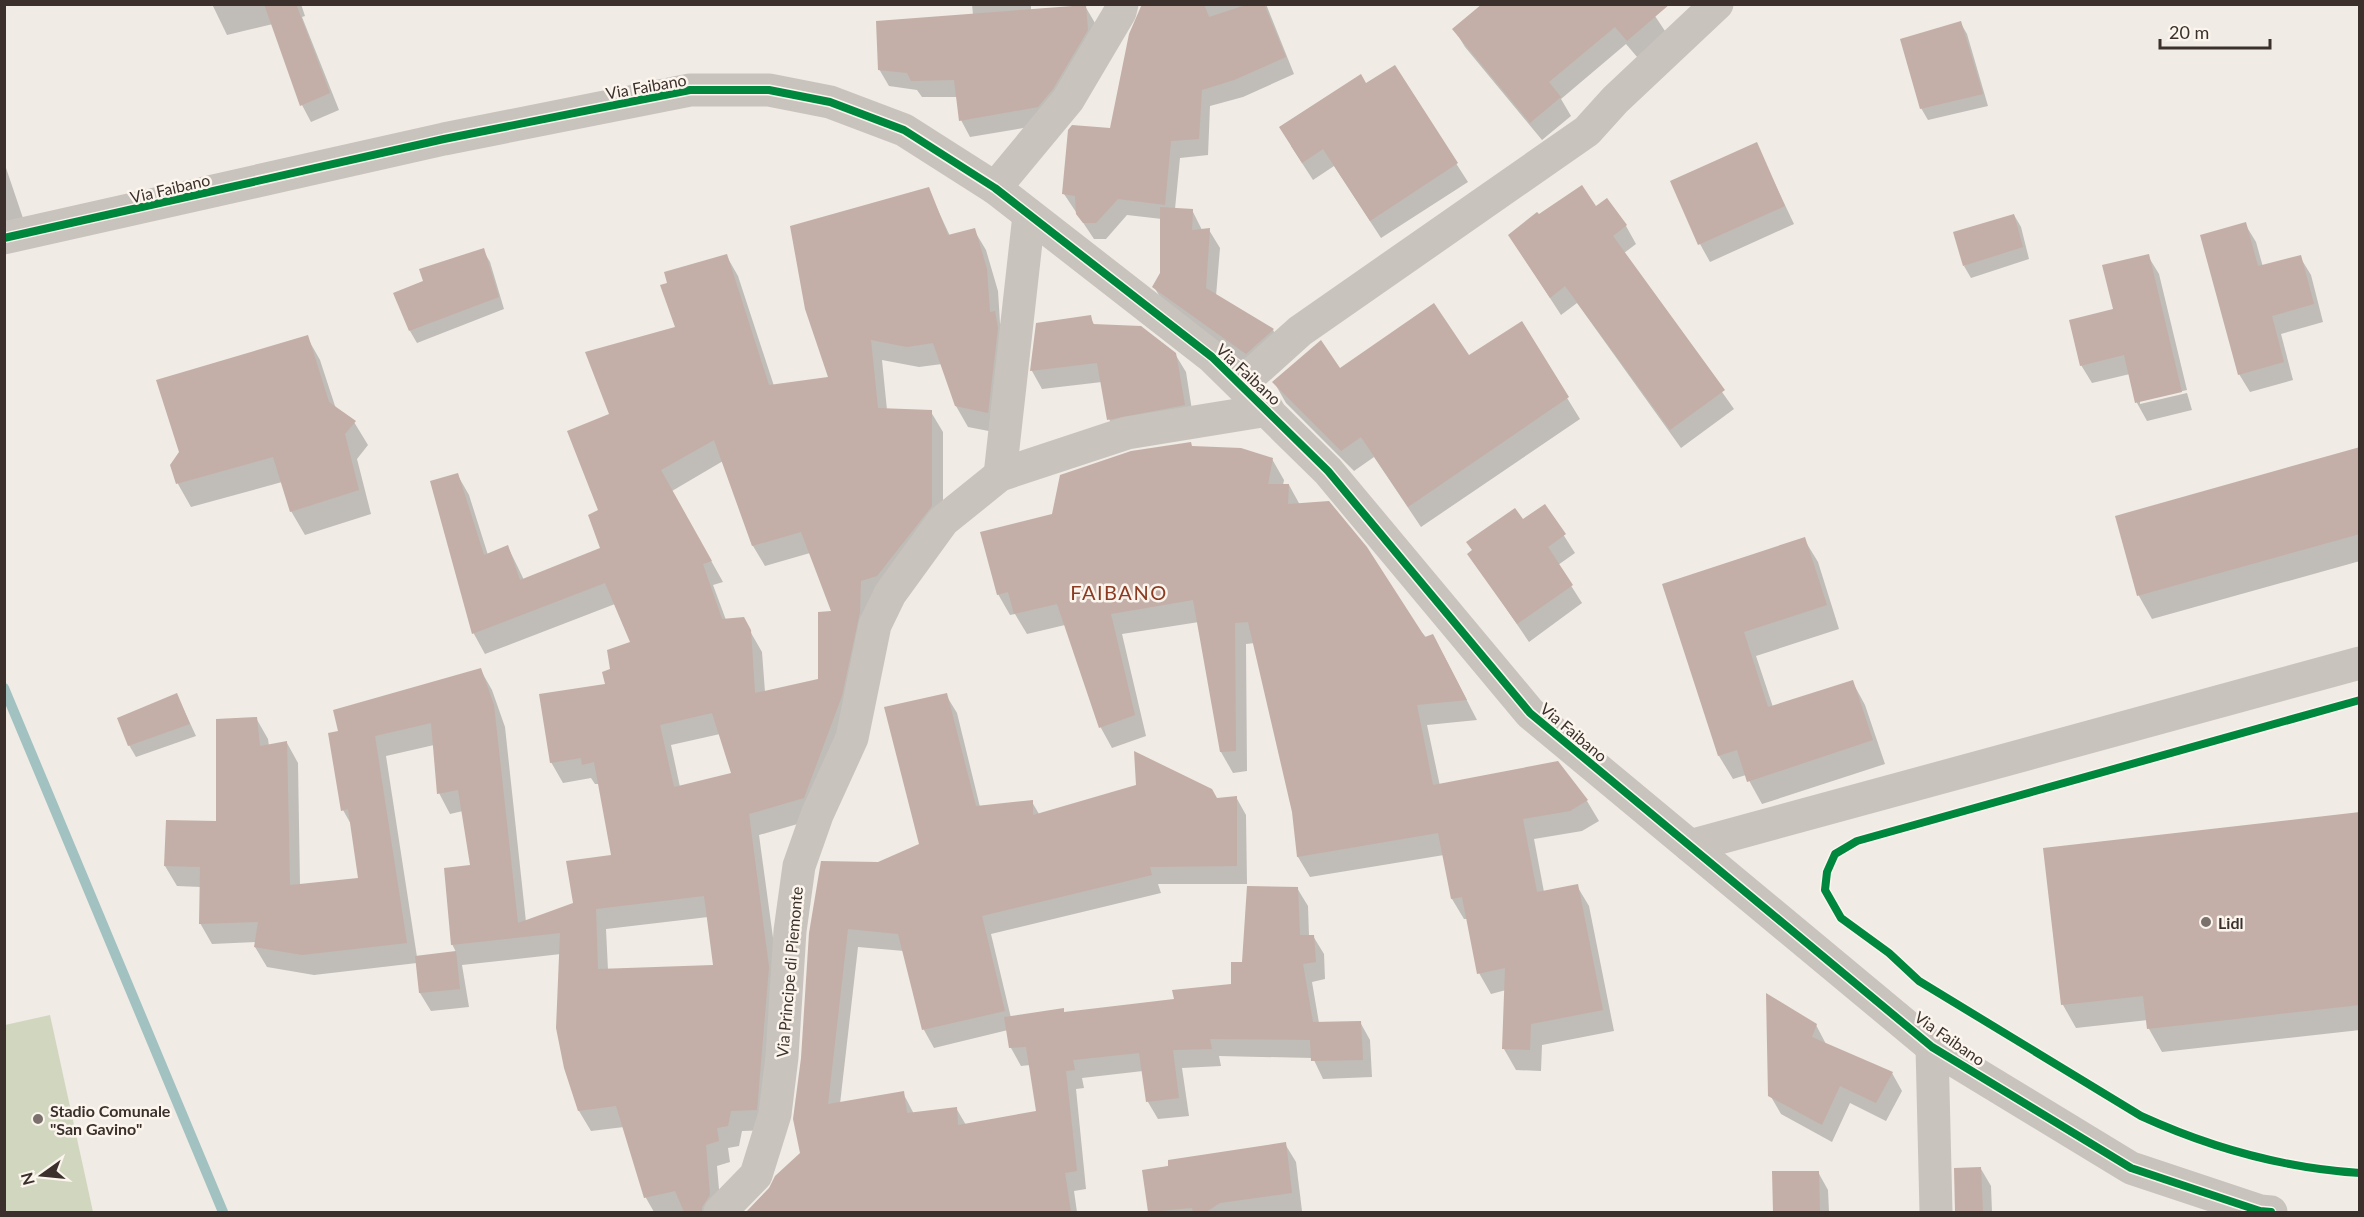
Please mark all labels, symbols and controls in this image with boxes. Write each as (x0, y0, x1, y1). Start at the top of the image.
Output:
scale bar (2160, 12, 2270, 50)
text: 20 m (2169, 21, 2209, 43)
street label: Via Faibano (604, 70, 688, 102)
street label: Via Faibano (128, 170, 212, 206)
street label: Via Faibano (1213, 339, 1285, 409)
district label: FAIBANO (1070, 580, 1168, 604)
street label: Via Faibano (1537, 699, 1611, 765)
street label: Via Principe di Piemonte (772, 886, 806, 1058)
place label: Lidl (2218, 913, 2243, 932)
marker: Lidl (2199, 915, 2213, 929)
street label: Via Faibano (1911, 1007, 1989, 1069)
place label: Stadio Comunale "San Gavino" (50, 1101, 171, 1138)
marker: Stadio Comunale "San Gavino" (31, 1112, 45, 1126)
north arrow (12, 1145, 72, 1205)
text: N (16, 1171, 38, 1187)

